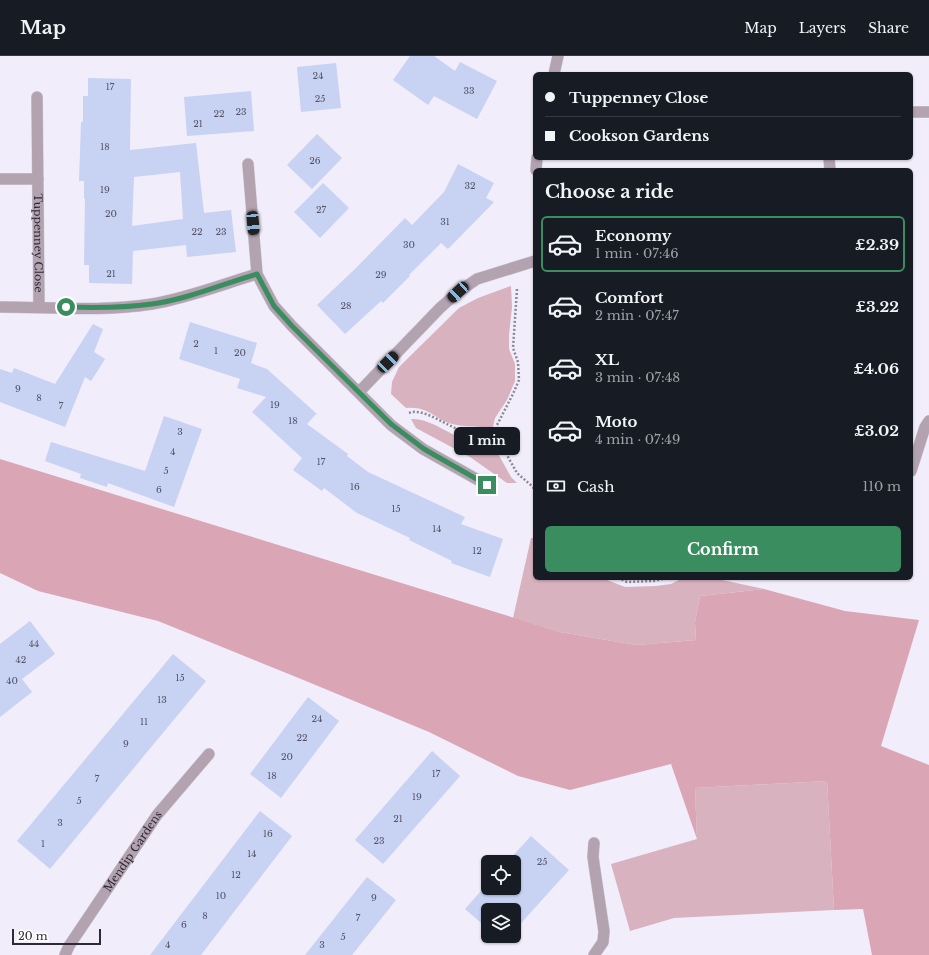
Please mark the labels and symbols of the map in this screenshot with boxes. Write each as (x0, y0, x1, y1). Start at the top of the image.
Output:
house number: 24 (313, 70, 323, 81)
house number: 17 (106, 81, 115, 92)
house number: 33 (463, 85, 475, 96)
house number: 25 (315, 93, 325, 104)
house number: 23 (235, 106, 247, 117)
house number: 22 (213, 108, 225, 119)
house number: 21 (193, 118, 203, 129)
house number: 18 (100, 141, 110, 152)
house number: 26 (309, 155, 321, 166)
house number: 32 (464, 180, 476, 191)
house number: 19 (100, 184, 110, 195)
street label: Tuppenney Close (31, 193, 46, 293)
house number: 27 (316, 204, 327, 215)
house number: 20 (105, 208, 117, 219)
car (246, 211, 260, 235)
house number: 31 (440, 216, 450, 227)
house number: 22 (191, 226, 203, 237)
house number: 23 (215, 226, 227, 237)
house number: 30 (403, 239, 415, 250)
house number: 21 (106, 268, 116, 279)
house number: 29 (375, 269, 387, 280)
car (445, 279, 471, 305)
route start (57, 298, 75, 316)
house number: 28 (341, 300, 352, 311)
house number: 2 (193, 338, 199, 349)
house number: 1 (214, 345, 218, 356)
house number: 20 (234, 347, 246, 358)
car (375, 349, 401, 375)
house number: 9 (15, 383, 21, 394)
house number: 8 (36, 392, 42, 403)
house number: 19 (270, 399, 280, 410)
house number: 7 (59, 400, 64, 411)
house number: 18 (288, 415, 298, 426)
house number: 3 (177, 426, 183, 437)
callout: 1 min (454, 427, 520, 455)
house number: 4 (170, 446, 176, 457)
house number: 17 (317, 456, 326, 467)
house number: 5 (163, 465, 169, 476)
route end (478, 476, 496, 494)
house number: 16 (350, 481, 360, 492)
house number: 6 (156, 484, 162, 495)
house number: 15 (391, 503, 401, 514)
house number: 14 (432, 523, 442, 534)
house number: 12 (472, 545, 482, 556)
house number: 44 (29, 638, 39, 649)
house number: 42 (16, 654, 26, 665)
house number: 15 (175, 672, 185, 683)
house number: 40 (6, 675, 18, 686)
house number: 13 (157, 694, 167, 705)
house number: 24 (312, 713, 322, 724)
house number: 11 (140, 716, 148, 727)
house number: 22 (296, 732, 308, 743)
house number: 9 (123, 738, 129, 749)
house number: 20 (281, 751, 293, 762)
house number: 17 (432, 768, 441, 779)
house number: 18 (267, 770, 277, 781)
house number: 7 (95, 773, 100, 784)
house number: 19 (412, 791, 422, 802)
house number: 5 (76, 795, 82, 806)
street label: Mendip Gardens (100, 808, 165, 894)
house number: 21 (393, 813, 403, 824)
house number: 3 (57, 817, 63, 828)
house number: 16 (263, 828, 273, 839)
house number: 23 (373, 835, 385, 846)
house number: 1 (41, 838, 45, 849)
house number: 14 (247, 848, 257, 859)
house number: 25 (537, 856, 547, 867)
house number: 12 (231, 869, 241, 880)
house number: 10 (216, 890, 226, 901)
house number: 9 (371, 892, 377, 903)
house number: 8 (202, 910, 208, 921)
house number: 7 (356, 912, 361, 923)
house number: 6 (181, 919, 187, 930)
scale bar (12, 927, 101, 946)
house number: 5 (340, 931, 346, 942)
house number: 4 (165, 939, 171, 950)
house number: 3 (319, 939, 325, 950)

